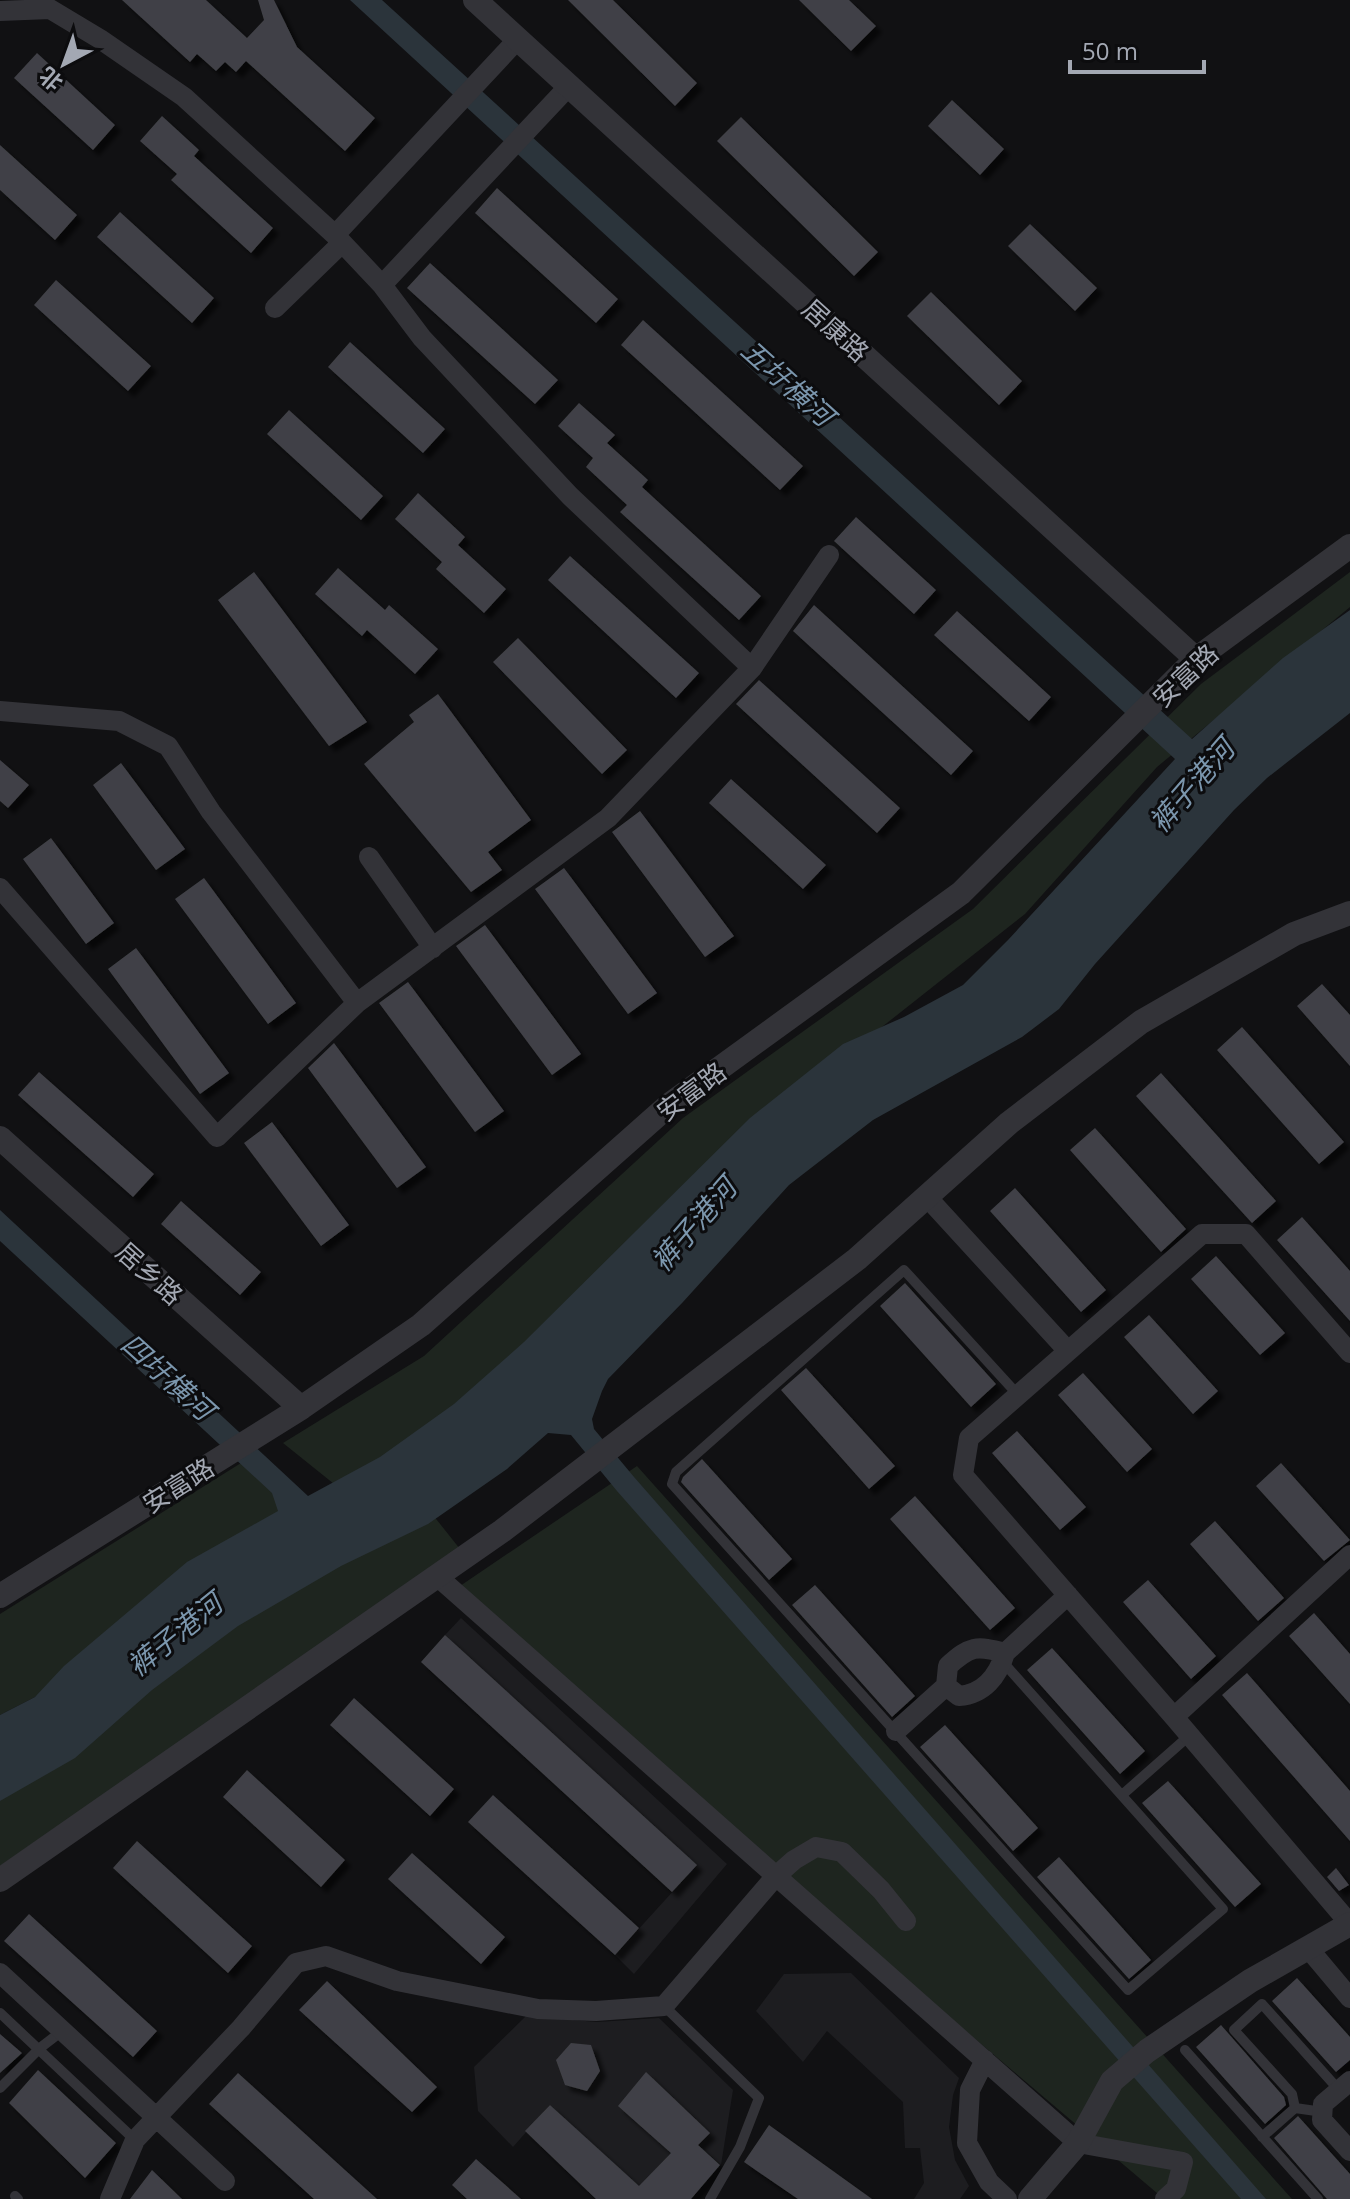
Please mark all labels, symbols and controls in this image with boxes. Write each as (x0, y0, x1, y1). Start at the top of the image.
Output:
north arrow (24, 24, 104, 104)
scale bar (1070, 24, 1204, 74)
text: 50 m (1082, 34, 1138, 67)
text: 北 (32, 61, 68, 98)
street label: 居康路 (795, 291, 877, 369)
water label: 五圩横河 (734, 330, 846, 437)
street label: 安富路 (1144, 635, 1226, 715)
water label: 裤子港河 (1140, 727, 1245, 840)
street label: 安富路 (649, 1053, 733, 1129)
water label: 裤子港河 (642, 1166, 747, 1279)
street label: 居乡路 (109, 1234, 191, 1312)
water label: 四圩横河 (114, 1324, 226, 1431)
street label: 安富路 (135, 1449, 221, 1521)
water label: 裤子港河 (119, 1581, 233, 1684)

